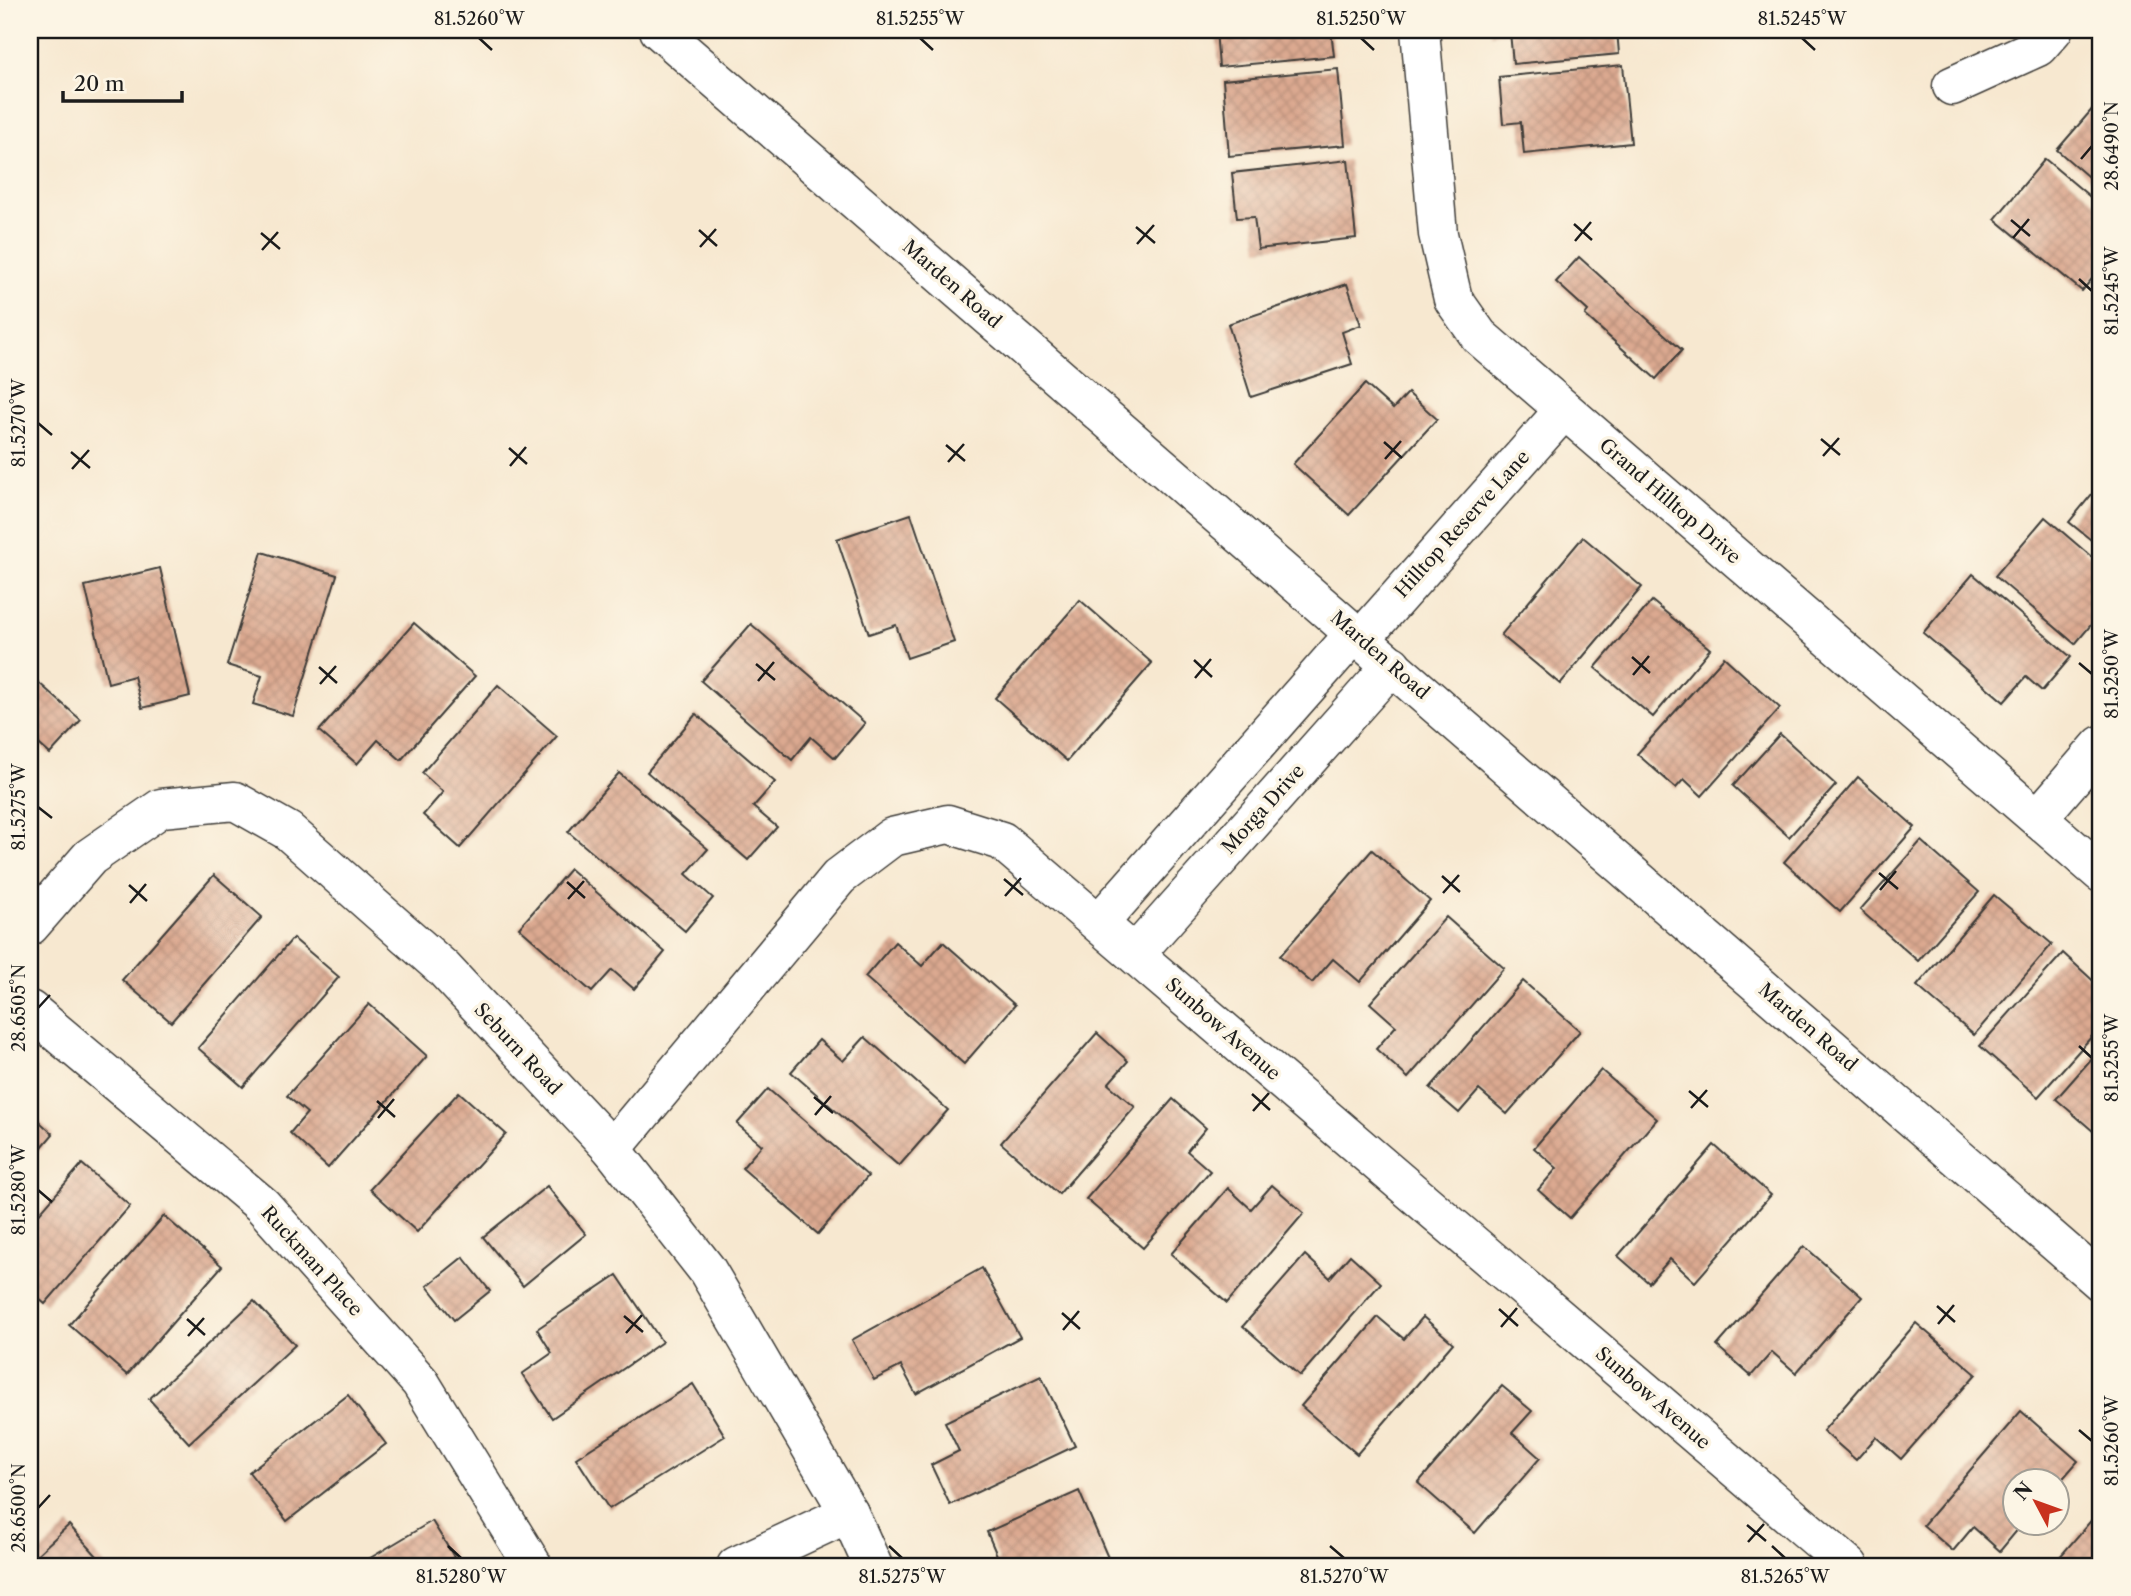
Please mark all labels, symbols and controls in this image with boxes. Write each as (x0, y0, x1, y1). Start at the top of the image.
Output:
text: 81.5260°W (434, 8, 526, 30)
text: 81.5255°W (876, 8, 965, 30)
text: 81.5250°W (1316, 8, 1407, 30)
text: 81.5245°W (1758, 8, 1848, 30)
scale bar (63, 60, 182, 104)
text: 20 m (74, 71, 125, 96)
text: 28.6490°N (2101, 101, 2123, 191)
street label: Marden Road (898, 235, 1006, 333)
text: 81.5245°W (2101, 245, 2123, 335)
text: 81.5270°W (8, 377, 30, 468)
street label: Grand Hilltop Drive (1595, 433, 1745, 569)
street label: Hilltop Reserve Lane (1390, 446, 1534, 602)
street label: Marden Road (1326, 606, 1434, 704)
text: 81.5250°W (2101, 628, 2123, 719)
street label: Morga Drive (1217, 760, 1309, 858)
text: 81.5275°W (8, 762, 30, 851)
text: 28.6505°N (8, 964, 30, 1052)
street label: Sunbow Avenue (1161, 973, 1285, 1085)
street label: Marden Road (1754, 978, 1862, 1076)
street label: Seburn Road (470, 998, 567, 1100)
text: 81.5255°W (2101, 1013, 2123, 1102)
text: 81.5280°W (8, 1143, 30, 1235)
street label: Ruckman Place (257, 1201, 367, 1321)
street label: Sunbow Avenue (1591, 1342, 1715, 1454)
text: 81.5260°W (2101, 1394, 2123, 1486)
text: 28.6500°N (8, 1463, 30, 1553)
north arrow (2002, 1466, 2072, 1536)
text: N (2009, 1477, 2038, 1505)
text: 81.5280°W (416, 1566, 508, 1588)
text: 81.5275°W (858, 1566, 947, 1588)
text: 81.5270°W (1299, 1566, 1390, 1588)
text: 81.5265°W (1740, 1566, 1831, 1588)

